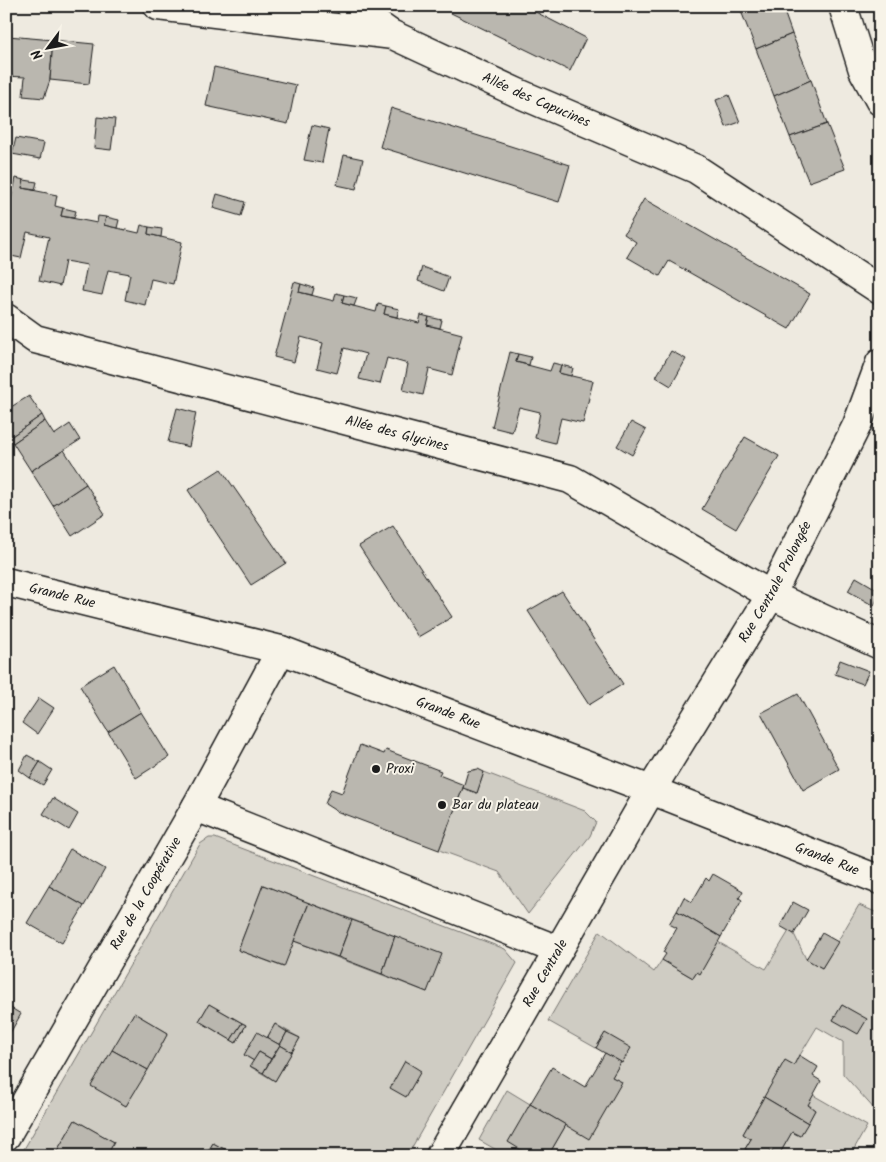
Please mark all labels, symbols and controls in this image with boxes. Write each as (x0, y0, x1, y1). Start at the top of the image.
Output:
north arrow (22, 22, 72, 72)
text: N (26, 45, 49, 64)
street label: Allée des Capucines (478, 67, 594, 134)
street label: Allée des Glycines (343, 410, 451, 458)
street label: Rue Centrale Prolongée (733, 517, 818, 647)
street label: Grande Rue (27, 577, 98, 615)
street label: Grande Rue (413, 691, 484, 736)
place label: Proxi (386, 758, 415, 780)
marker: Proxi (370, 763, 382, 775)
place label: Bar du plateau (452, 794, 539, 816)
marker: Bar du plateau (436, 799, 448, 811)
street label: Rue de la Coopérative (105, 832, 188, 954)
street label: Grande Rue (792, 837, 863, 882)
street label: Rue Centrale (517, 934, 574, 1011)

